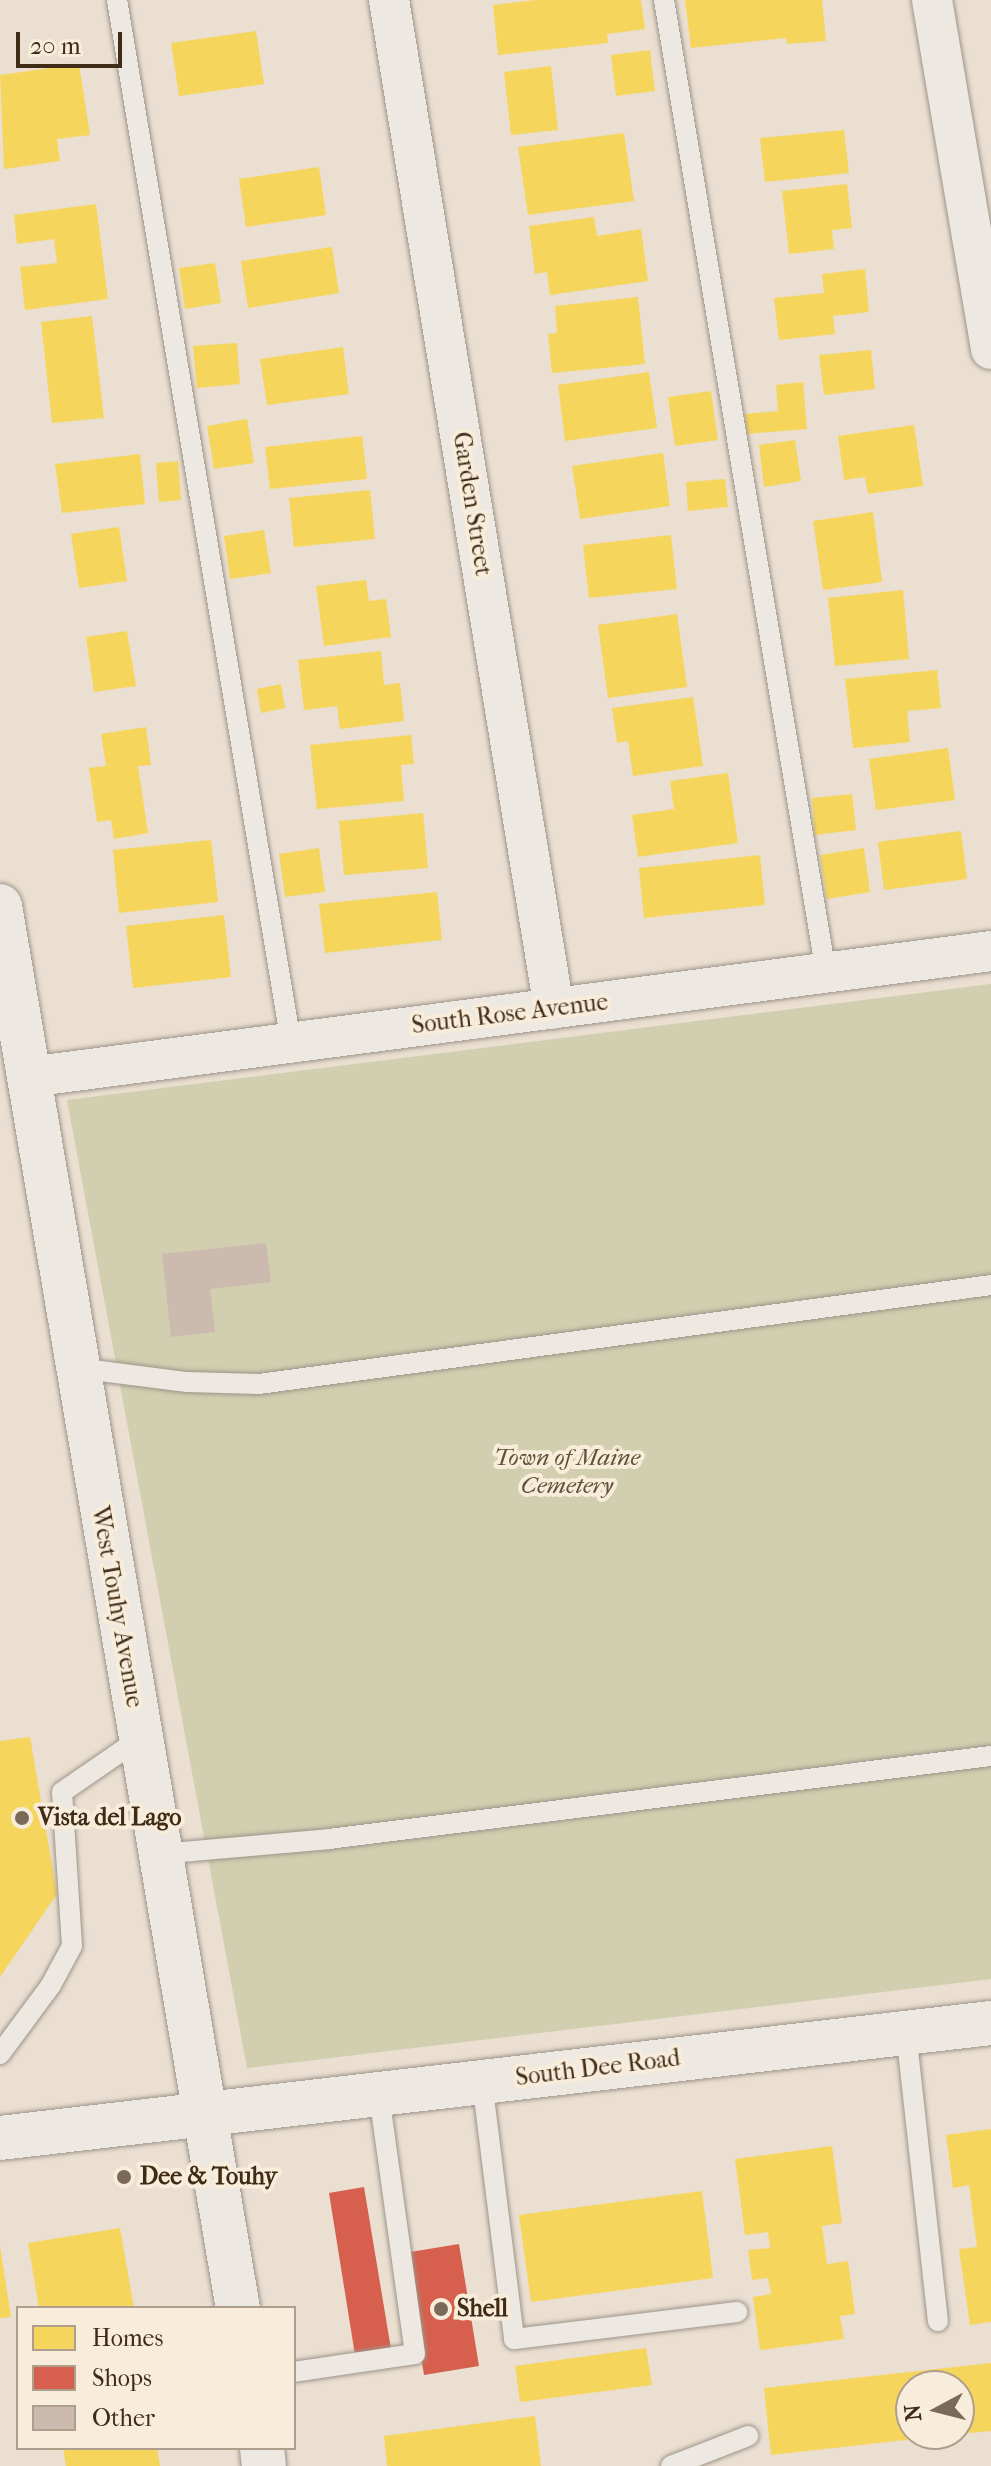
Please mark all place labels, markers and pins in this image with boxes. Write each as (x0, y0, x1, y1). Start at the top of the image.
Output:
place label: Vista del Lago (38, 1804, 182, 1832)
marker: Vista del Lago (13, 1809, 31, 1827)
place label: Dee & Touhy (140, 2163, 277, 2191)
marker: Dee & Touhy (115, 2168, 133, 2186)
place label: Shell (457, 2295, 508, 2323)
marker: Shell (432, 2300, 450, 2318)

